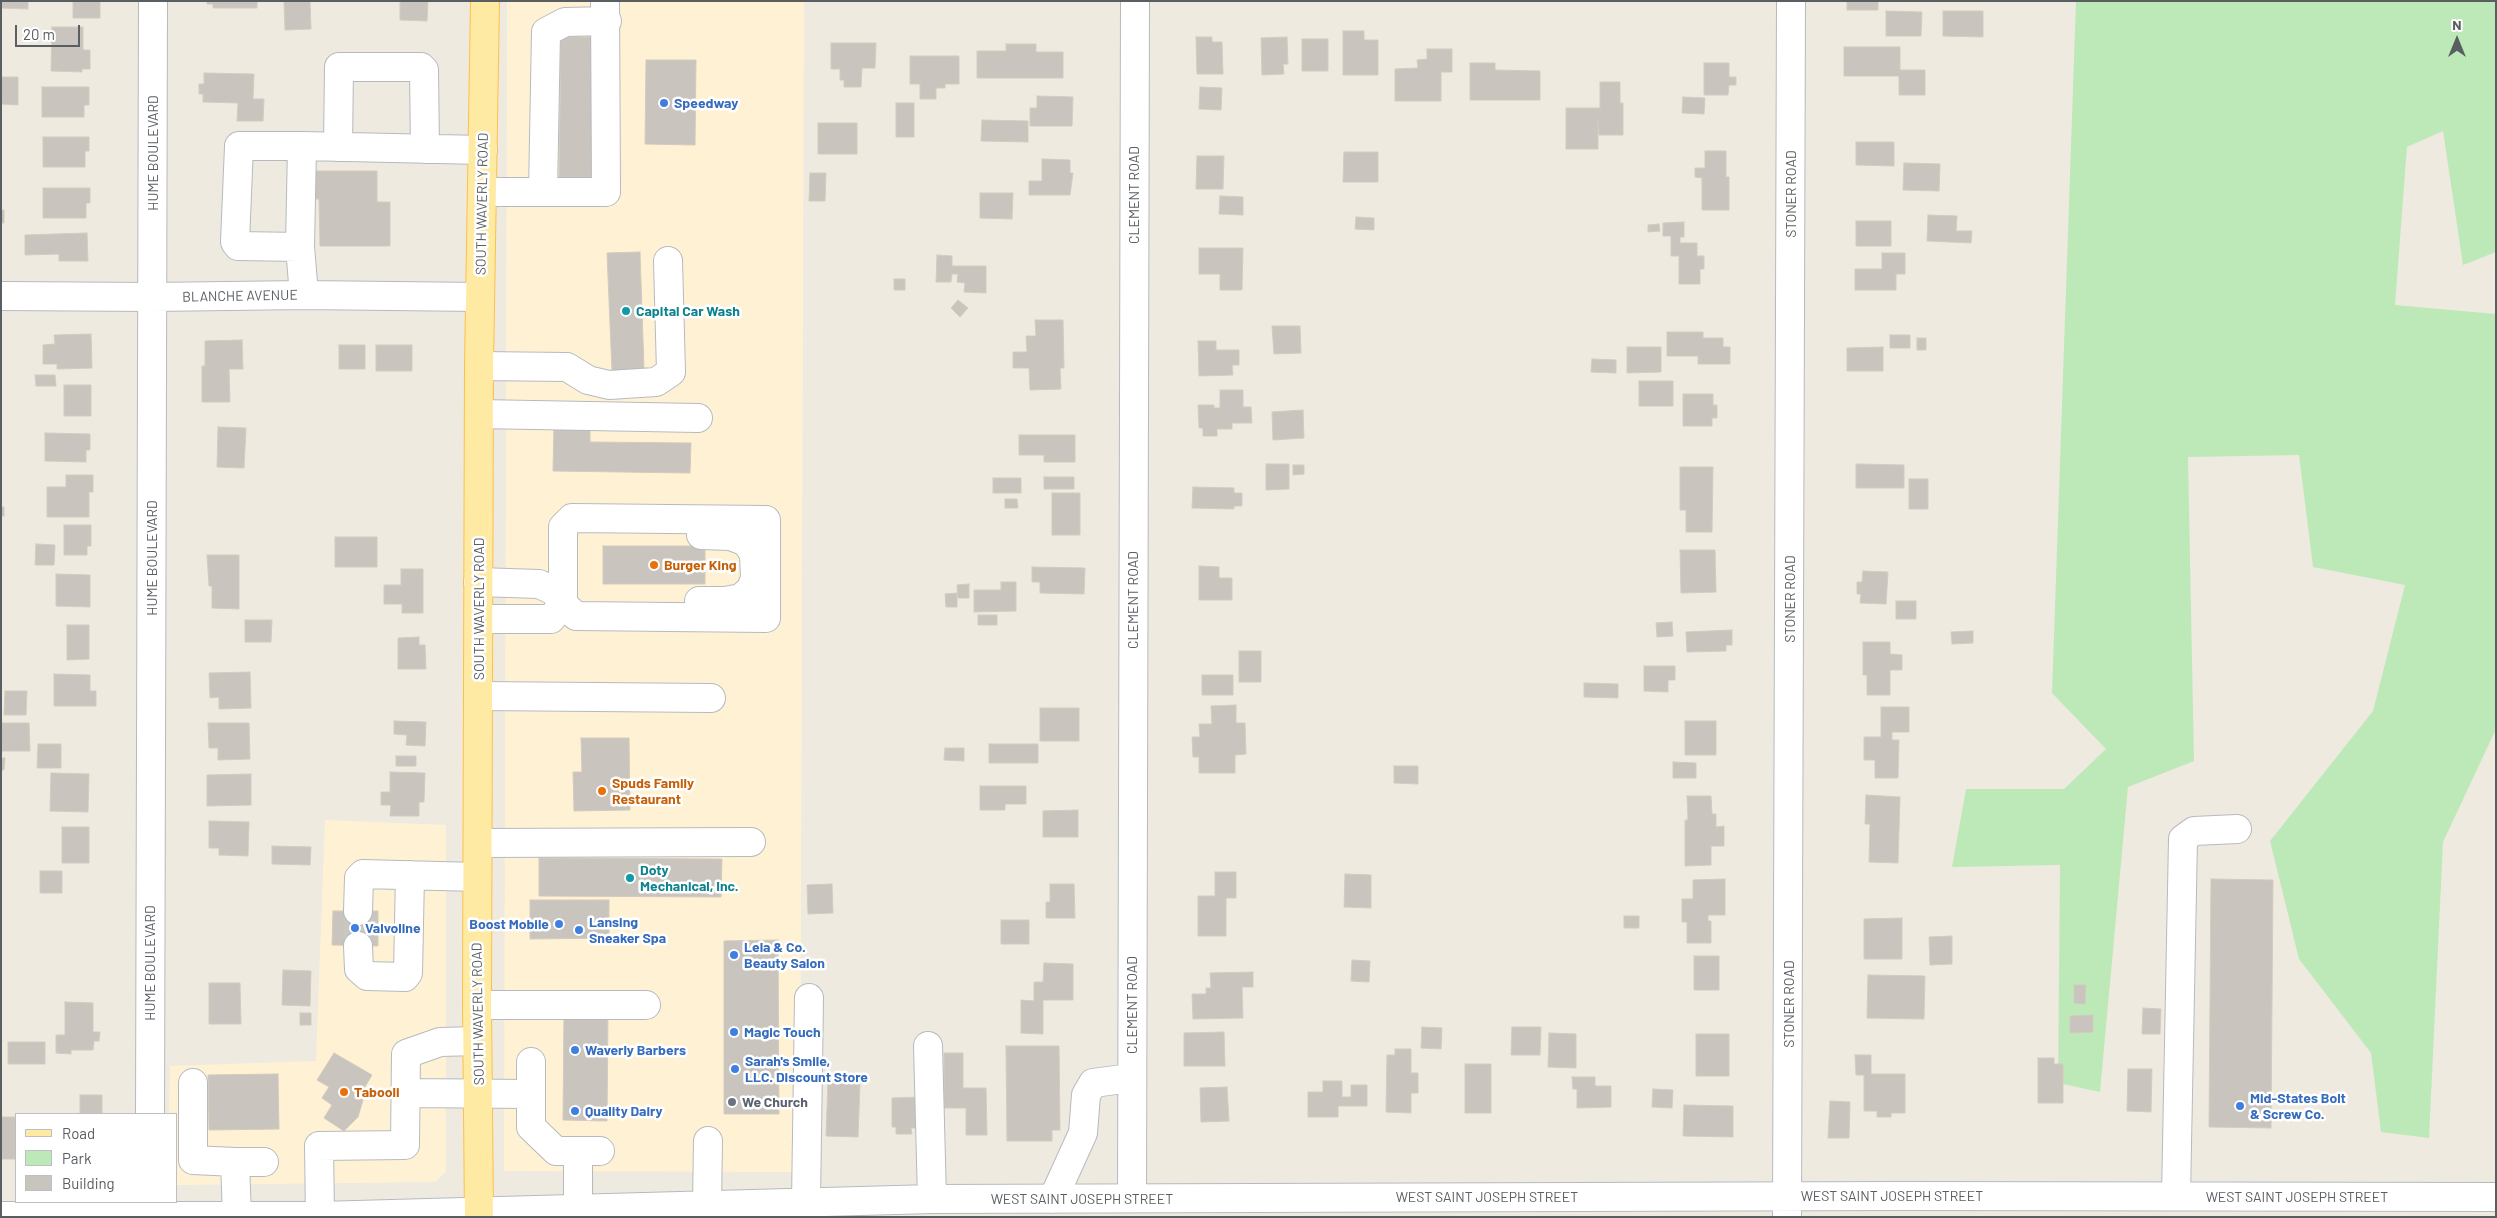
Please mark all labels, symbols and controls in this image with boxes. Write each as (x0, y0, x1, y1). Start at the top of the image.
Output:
scale bar (18, 15, 82, 47)
north arrow (2432, 15, 2482, 65)
text: N (2452, 16, 2462, 33)
text: 20 m (23, 25, 55, 43)
street label: HUME BOULEVARD (145, 95, 161, 211)
place label: Speedway (674, 95, 738, 111)
marker: Speedway (658, 97, 670, 109)
street label: SOUTH WAVERLY ROAD (472, 133, 492, 275)
street label: CLEMENT ROAD (1126, 146, 1142, 244)
street label: STONER ROAD (1783, 150, 1799, 238)
street label: BLANCHE AVENUE (182, 287, 298, 305)
place label: Capital Car Wash (636, 303, 740, 319)
marker: Capital Car Wash (620, 305, 632, 317)
street label: HUME BOULEVARD (144, 500, 160, 616)
street label: SOUTH WAVERLY ROAD (471, 538, 487, 680)
street label: CLEMENT ROAD (1125, 551, 1141, 649)
street label: STONER ROAD (1782, 555, 1798, 643)
place label: Burger King (664, 557, 737, 573)
marker: Burger King (648, 559, 660, 571)
place label: Spuds Family Restaurant (612, 775, 694, 808)
marker: Spuds Family Restaurant (596, 785, 608, 797)
place label: Doty Mechanical, Inc. (640, 862, 739, 894)
marker: Doty Mechanical, Inc. (624, 872, 636, 884)
street label: HUME BOULEVARD (142, 905, 158, 1021)
place label: Lansing Sneaker Spa (589, 914, 666, 946)
place label: Boost Mobile (469, 916, 549, 932)
marker: Boost Mobile (553, 918, 565, 930)
place label: Valvoline (365, 920, 421, 936)
marker: Valvoline (349, 922, 361, 934)
marker: Lansing Sneaker Spa (573, 924, 585, 936)
place label: Lela & Co. Beauty Salon (744, 939, 825, 972)
street label: SOUTH WAVERLY ROAD (468, 943, 488, 1085)
marker: Lela & Co. Beauty Salon (728, 949, 740, 961)
street label: CLEMENT ROAD (1124, 956, 1140, 1054)
street label: STONER ROAD (1781, 960, 1797, 1048)
place label: Magic Touch (744, 1024, 821, 1040)
marker: Magic Touch (728, 1026, 740, 1038)
place label: Waverly Barbers (585, 1042, 686, 1058)
marker: Waverly Barbers (569, 1044, 581, 1056)
place label: Sarah's Smile, LLC. Discount Store (745, 1053, 868, 1086)
marker: Sarah's Smile, LLC. Discount Store (729, 1063, 741, 1075)
place label: Tabooli (354, 1084, 400, 1100)
marker: Tabooli (338, 1086, 350, 1098)
place label: Mid-States Bolt & Screw Co. (2250, 1090, 2346, 1122)
place label: We Church (742, 1094, 808, 1110)
marker: We Church (726, 1096, 738, 1108)
marker: Mid-States Bolt & Screw Co. (2234, 1100, 2246, 1112)
place label: Quality Dairy (585, 1103, 663, 1119)
marker: Quality Dairy (569, 1105, 581, 1117)
legend (15, 1113, 178, 1203)
text: Road (62, 1124, 95, 1142)
text: Park (62, 1149, 91, 1167)
text: Building (62, 1174, 115, 1192)
street label: WEST SAINT JOSEPH STREET (1801, 1188, 1983, 1204)
street label: WEST SAINT JOSEPH STREET (1396, 1189, 1578, 1205)
street label: WEST SAINT JOSEPH STREET (2206, 1189, 2388, 1205)
street label: WEST SAINT JOSEPH STREET (991, 1191, 1173, 1207)

